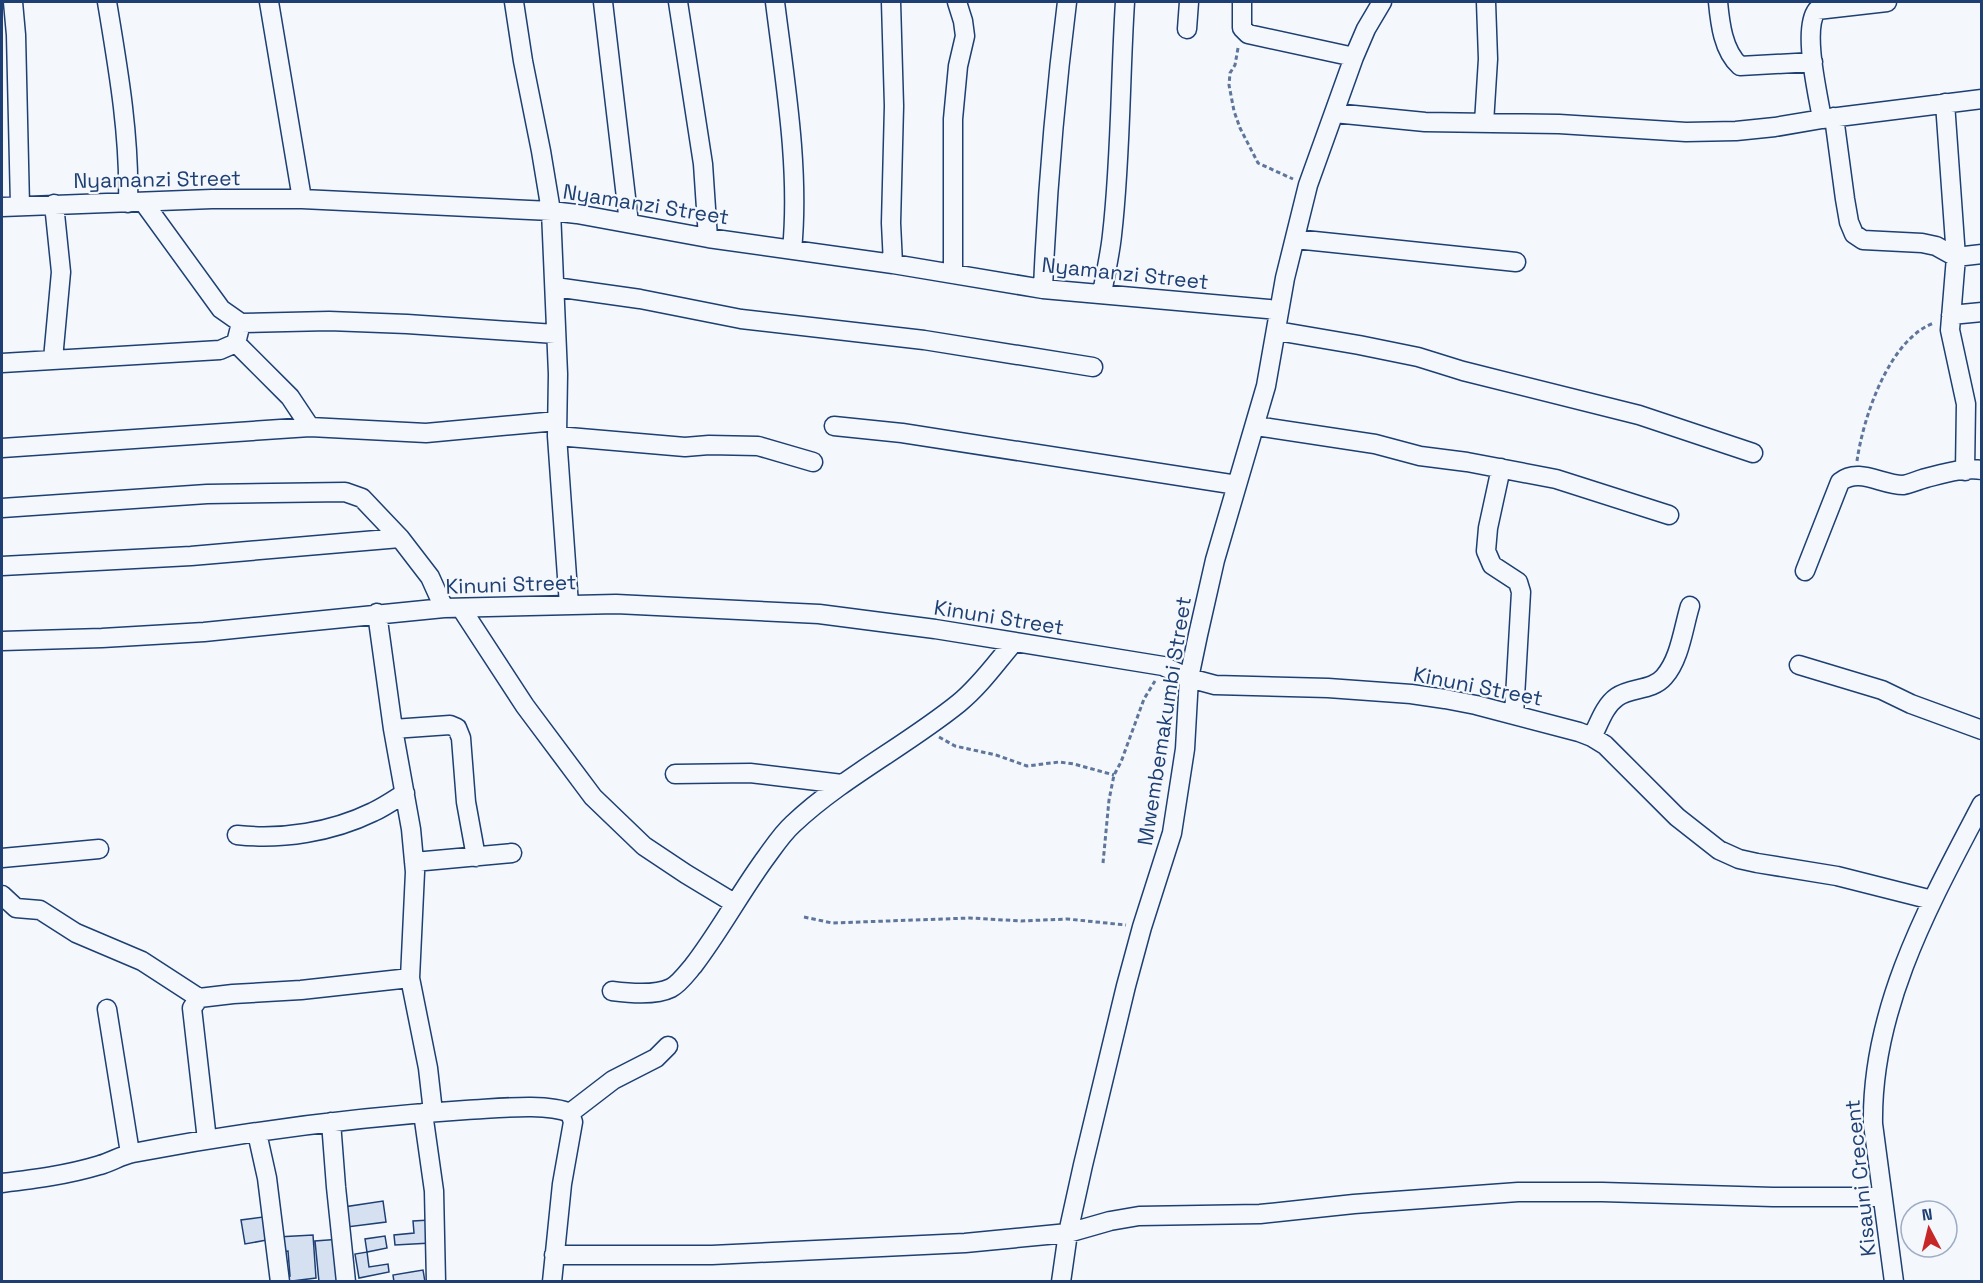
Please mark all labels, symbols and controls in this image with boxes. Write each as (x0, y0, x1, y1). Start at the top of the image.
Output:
street label: Nyamanzi Street (73, 164, 241, 194)
street label: Nyamanzi Street (561, 178, 731, 230)
street label: Nyamanzi Street (1040, 251, 1210, 295)
street label: Kinuni Street (445, 568, 577, 600)
street label: Kinuni Street (932, 593, 1066, 641)
street label: Mwembemakumbi Street (1131, 595, 1197, 847)
street label: Kinuni Street (1411, 660, 1545, 712)
street label: Kisauni Crecent (1838, 1098, 1882, 1258)
north arrow (1899, 1199, 1959, 1259)
text: N (1921, 1204, 1934, 1226)

